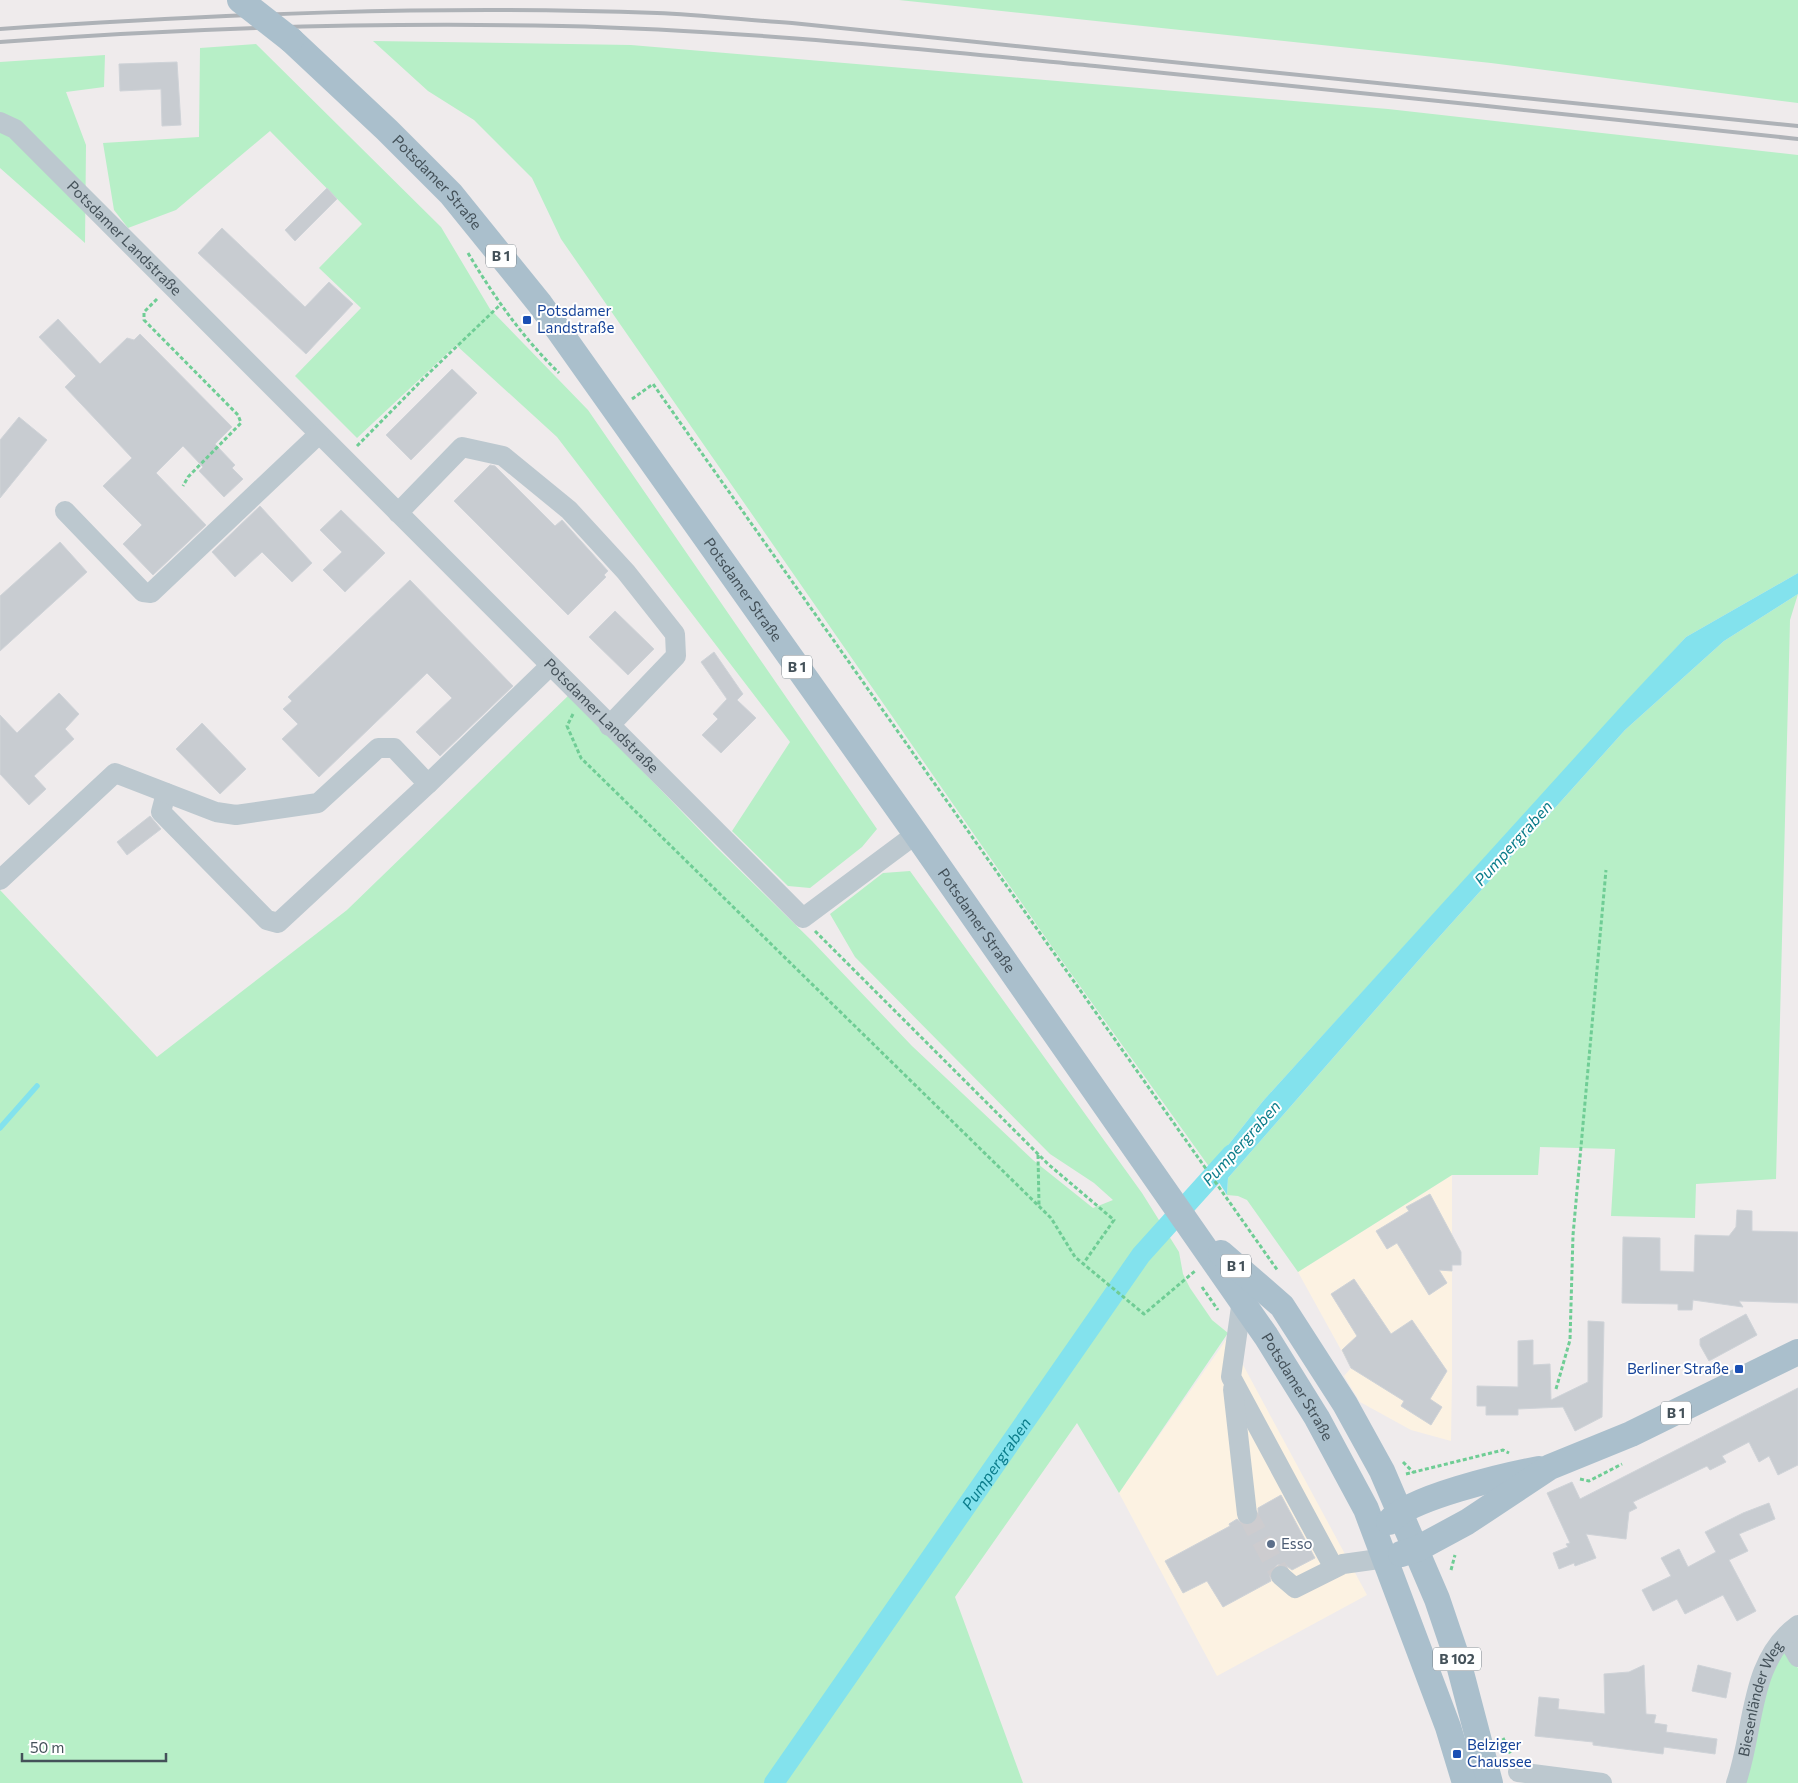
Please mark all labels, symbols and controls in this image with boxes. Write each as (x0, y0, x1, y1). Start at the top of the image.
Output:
street label: Potsdamer Straße (389, 131, 486, 233)
street label: Potsdamer Landstraße (64, 176, 186, 299)
road number: B 1 (486, 245, 516, 268)
place label: Potsdamer Landstraße (537, 301, 614, 336)
marker: Potsdamer Landstraße (521, 314, 533, 326)
street label: Potsdamer Straße (701, 534, 787, 645)
street label: Potsdamer Landstraße (541, 654, 663, 776)
road number: B 1 (782, 656, 812, 679)
water label: Pumpergraben (1470, 796, 1556, 889)
street label: Potsdamer Straße (935, 864, 1020, 976)
water label: Pumpergraben (1198, 1096, 1284, 1189)
road number: B 1 (1221, 1254, 1251, 1278)
street label: Potsdamer Straße (1258, 1329, 1337, 1443)
place label: Berliner Straße (1627, 1359, 1729, 1377)
marker: Berliner Straße (1733, 1363, 1745, 1375)
road number: B 1 (1661, 1402, 1691, 1425)
water label: Pumpergraben (957, 1414, 1034, 1513)
place label: Esso (1281, 1534, 1312, 1552)
marker: Esso (1265, 1538, 1277, 1550)
street label: Biesenländer Weg (1734, 1637, 1786, 1758)
road number: B 102 (1433, 1648, 1481, 1670)
scale bar (22, 1730, 166, 1762)
place label: Belziger Chaussee (1467, 1735, 1532, 1770)
text: 50 m (30, 1738, 64, 1756)
marker: Belziger Chaussee (1451, 1748, 1463, 1760)

